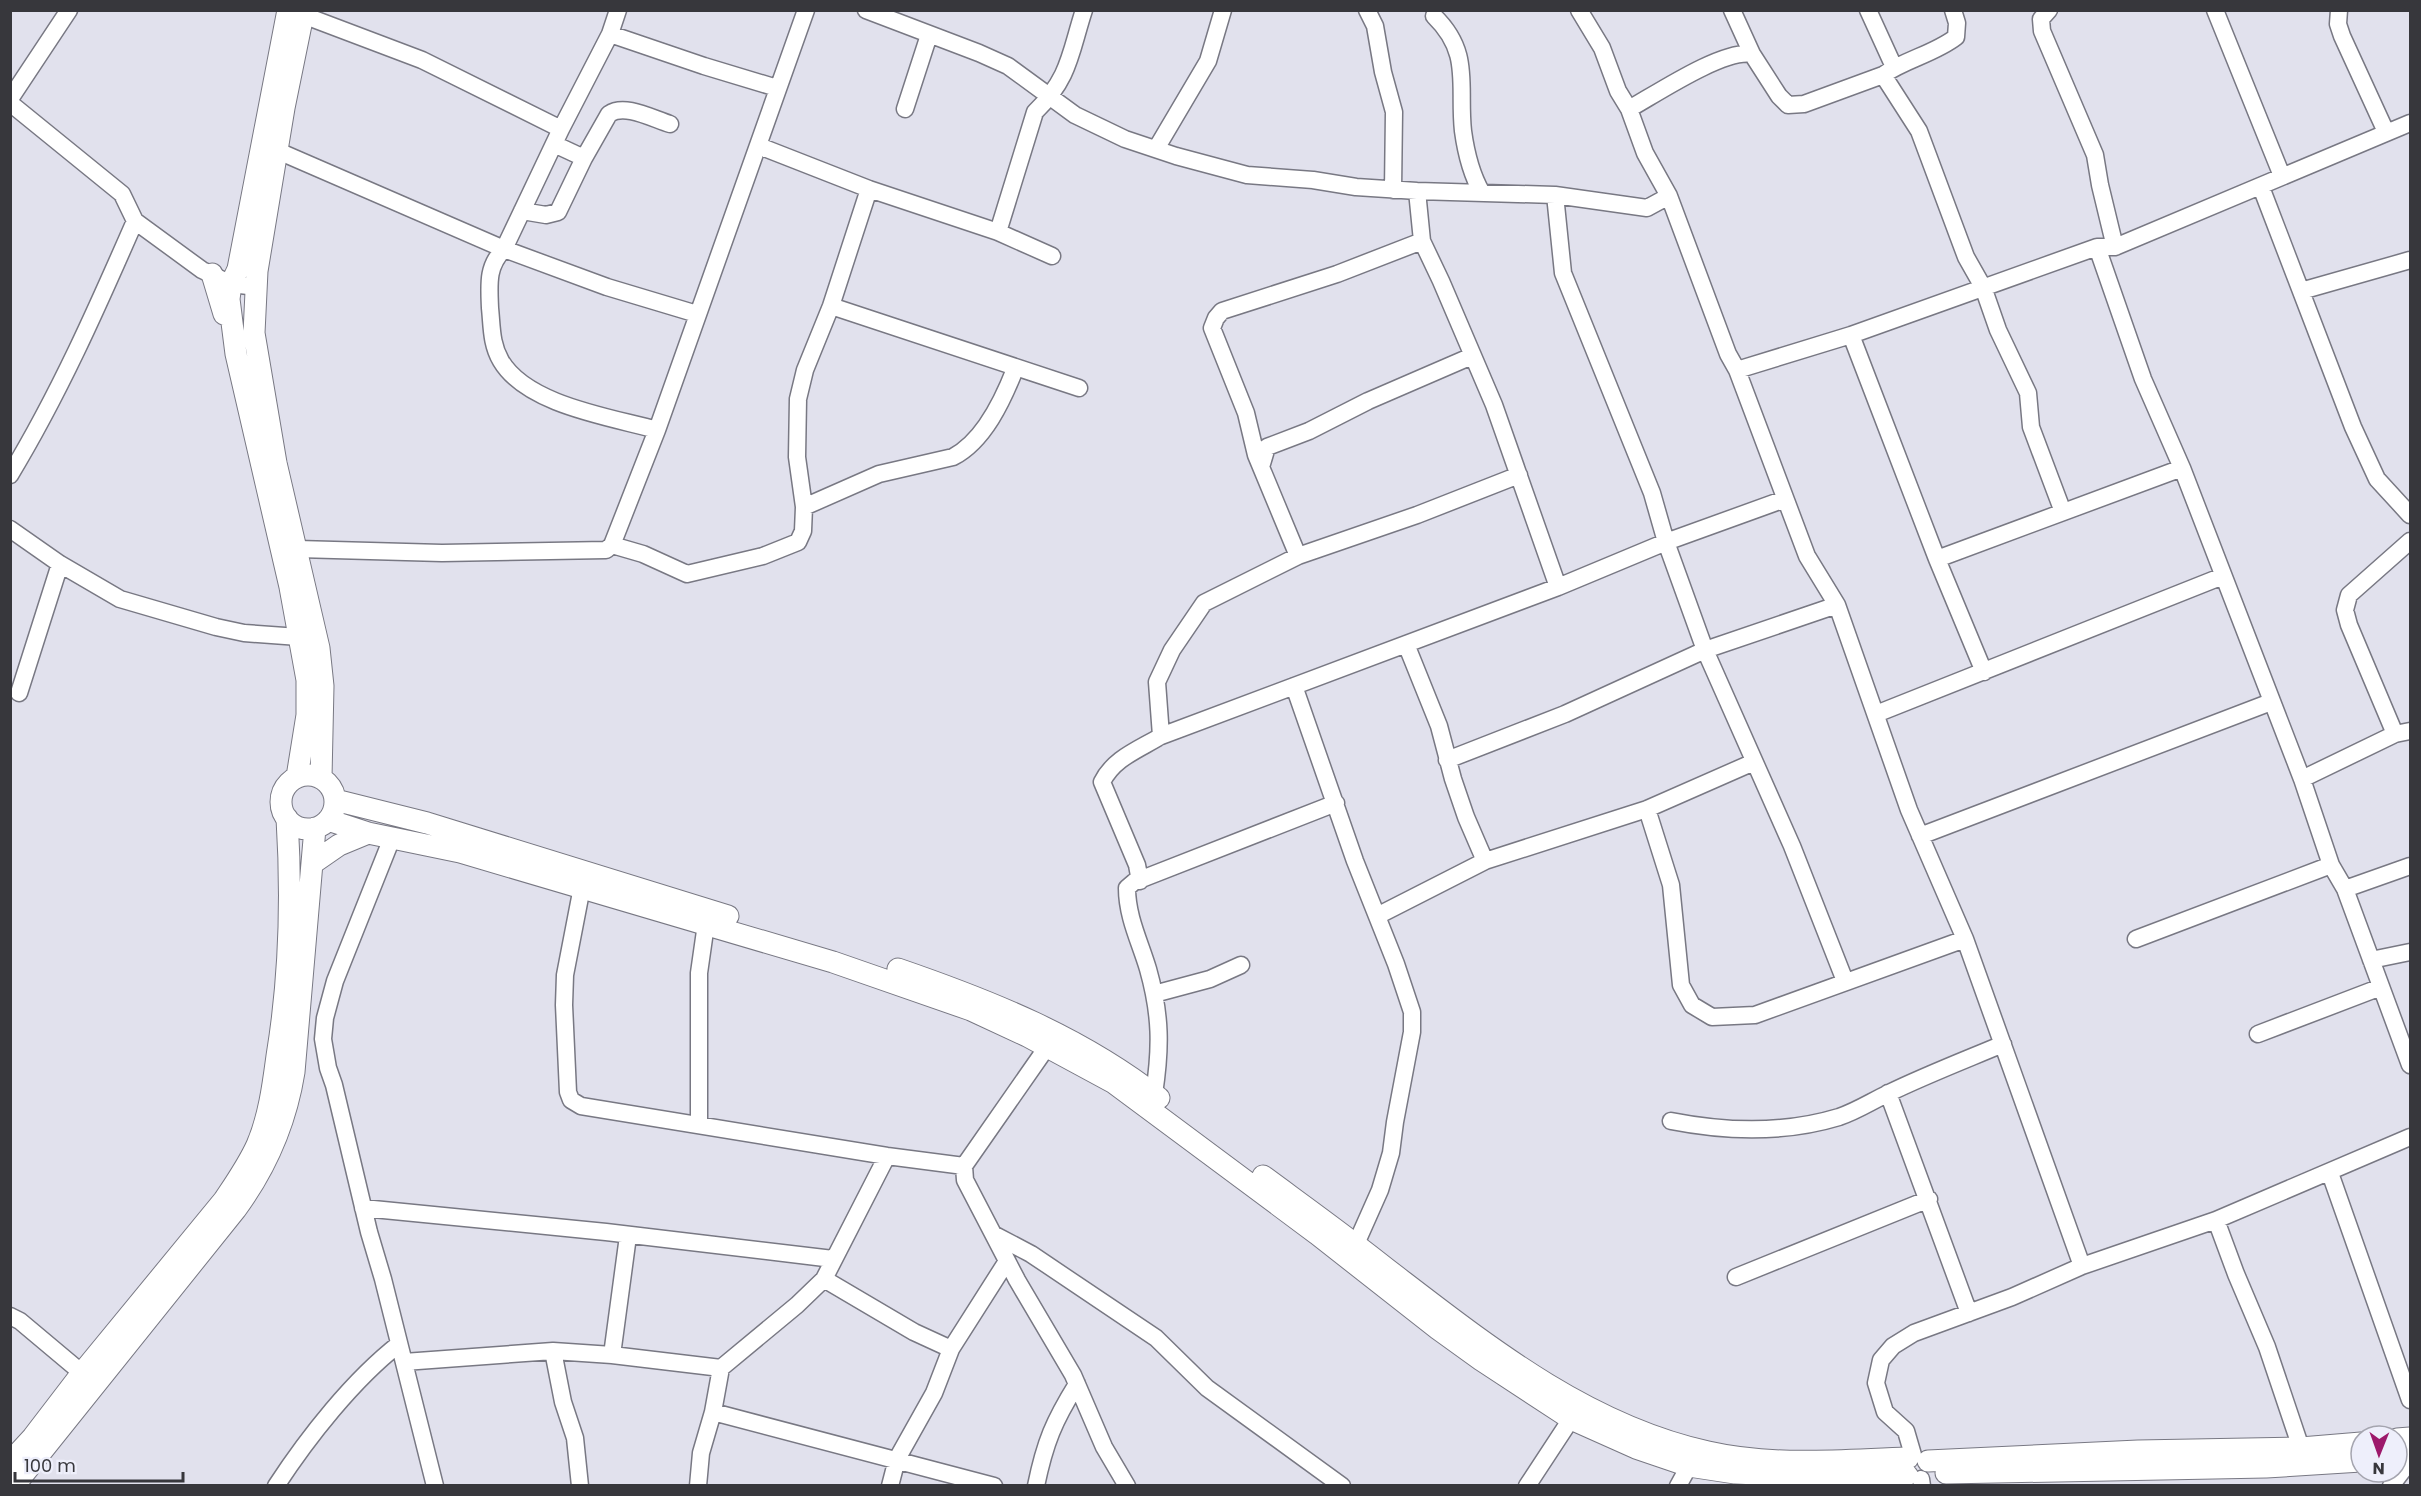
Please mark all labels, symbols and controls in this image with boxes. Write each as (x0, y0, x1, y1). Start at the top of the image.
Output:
north arrow (2349, 1424, 2409, 1484)
scale bar (15, 1445, 183, 1483)
text: 100 m (24, 1453, 76, 1478)
text: N (2373, 1457, 2385, 1480)

